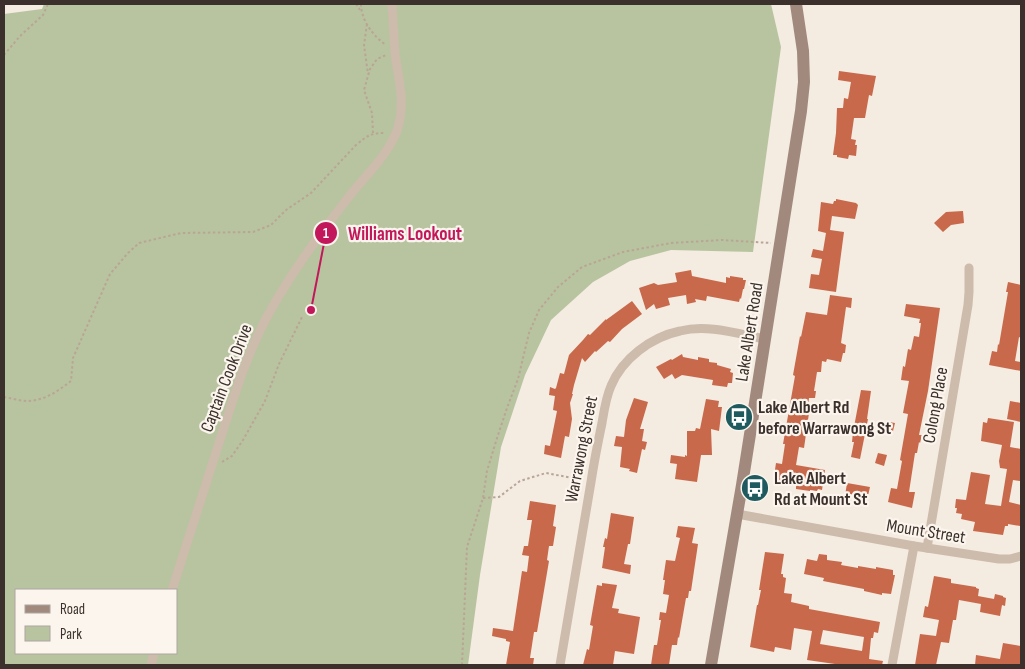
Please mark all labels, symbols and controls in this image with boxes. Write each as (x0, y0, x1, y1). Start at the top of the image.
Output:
callout: Williams Lookout (313, 216, 472, 250)
text: Williams Lookout (348, 223, 462, 246)
text: 1 (323, 224, 329, 243)
street label: Lake Albert Road (731, 281, 768, 383)
street label: Captain Cook Drive (196, 321, 257, 435)
street label: Colong Place (918, 365, 953, 445)
street label: Warrawong Street (561, 393, 602, 504)
place label: Lake Albert Rd before Warrawong St (758, 397, 891, 439)
bus stop icon: Lake Albert Rd before Warrawong St (724, 402, 754, 432)
place label: Lake Albert Rd at Mount St (774, 468, 867, 510)
bus stop icon: Lake Albert Rd at Mount St (740, 473, 770, 503)
street label: Mount Street (885, 515, 967, 548)
legend (15, 589, 178, 654)
text: Road (60, 600, 85, 619)
text: Park (60, 625, 82, 644)

